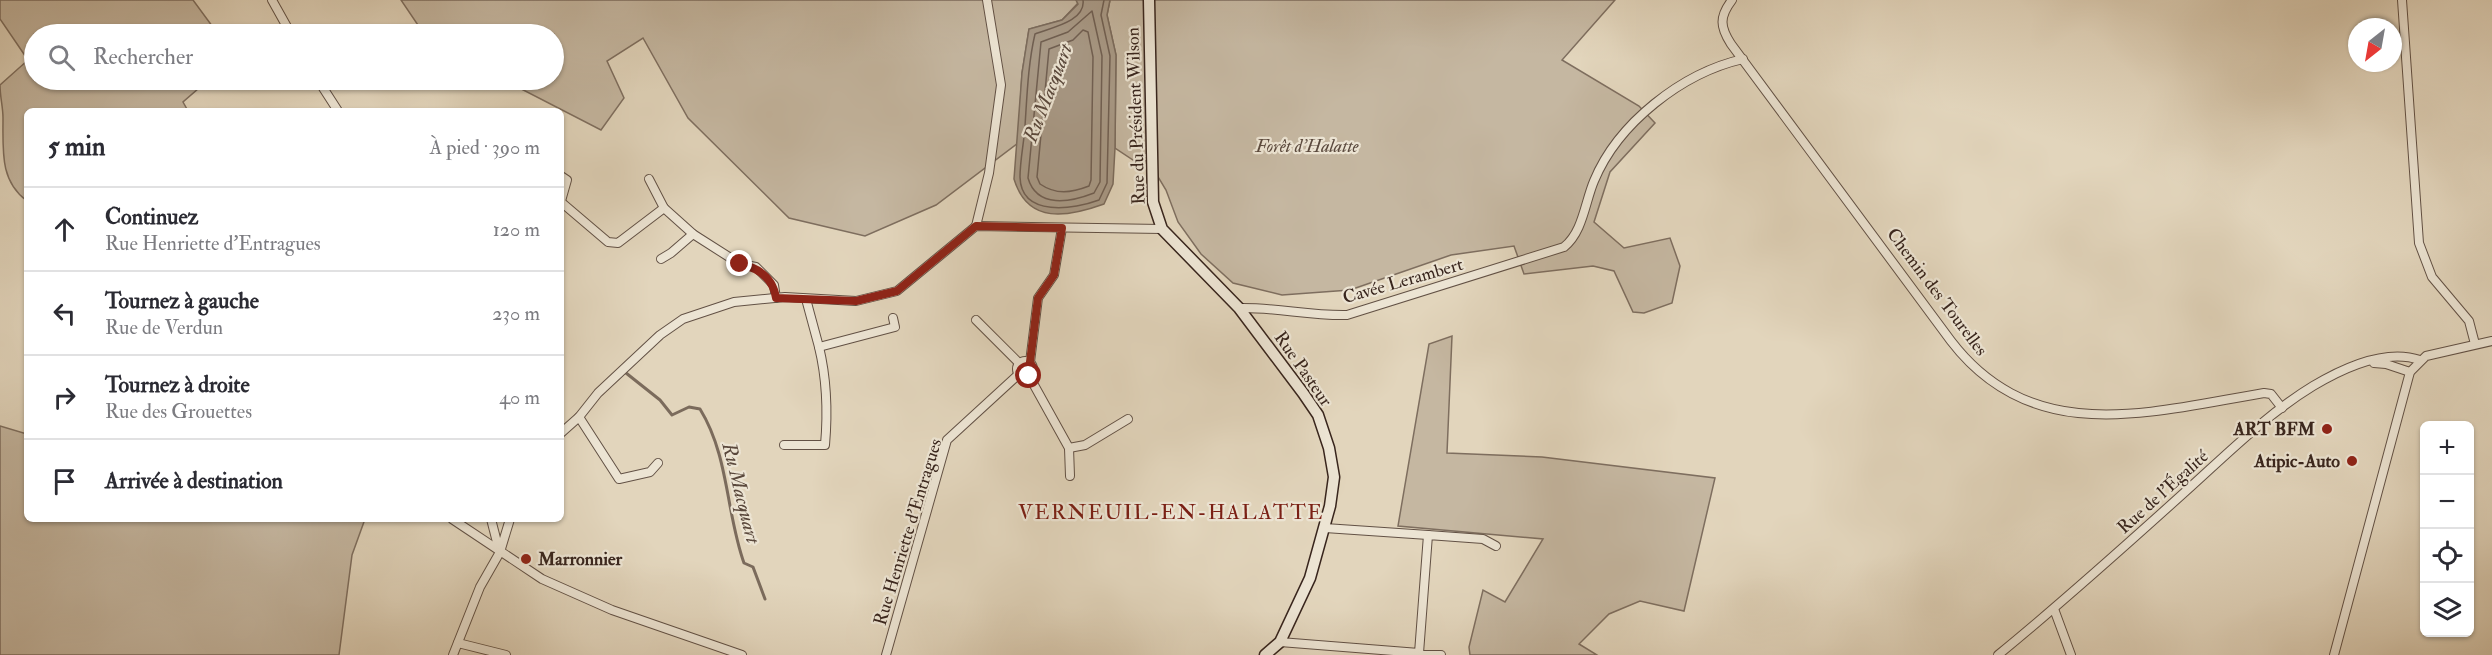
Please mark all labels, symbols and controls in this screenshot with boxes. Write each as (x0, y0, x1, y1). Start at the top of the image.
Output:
north arrow (2348, 18, 2402, 72)
search box (24, 24, 564, 90)
street label: Rue du Président Wilson (1121, 27, 1151, 205)
water label: Ru Macquart (1018, 39, 1079, 147)
icon: search (45, 41, 78, 74)
text: Rechercher (93, 43, 193, 71)
text: 5 min (48, 131, 105, 163)
text: À pied · 390 m (429, 135, 540, 160)
park label: Forêt d'Halatte (1254, 135, 1360, 158)
text: Continuez (105, 203, 198, 231)
icon: ahead (48, 213, 81, 246)
text: 120 m (493, 217, 540, 242)
street label: Chemin des Tourelles (1881, 223, 1993, 361)
text: Rue Henriette d'Entragues (105, 231, 321, 256)
route end (726, 250, 752, 276)
street label: Cavée Lerambert (1340, 253, 1466, 309)
text: Tournez à gauche (105, 287, 259, 315)
icon: left (48, 297, 81, 330)
text: 230 m (492, 301, 540, 326)
text: Rue de Verdun (105, 315, 223, 340)
street label: Rue Pasteur (1269, 327, 1337, 411)
route start (1015, 362, 1041, 388)
text: Tournez à droite (105, 371, 250, 399)
icon: right (48, 381, 81, 414)
text: 40 m (499, 385, 540, 410)
text: Rue des Grouettes (105, 399, 252, 424)
place label: ART BFM (2232, 418, 2316, 441)
map controls (2420, 421, 2474, 637)
button: + (2420, 421, 2474, 475)
marker: ART BFM (2320, 422, 2334, 436)
street label: Rue Henriette d'Entragues (869, 436, 947, 628)
water label: Ru Macquart (716, 439, 766, 547)
street label: Rue de l'Égalité (2113, 445, 2214, 539)
place label: Atipic-Auto (2253, 450, 2340, 473)
marker: Atipic-Auto (2345, 454, 2359, 468)
icon: arrive (48, 465, 81, 498)
text: Arrivée à destination (105, 467, 283, 495)
button: − (2420, 475, 2474, 529)
district label: VERNEUIL-EN-HALATTE (1018, 499, 1324, 526)
button: locate (2420, 529, 2474, 583)
place label: Marronnier (537, 548, 623, 571)
marker: Marronnier (519, 552, 533, 566)
button: layers (2420, 583, 2474, 637)

